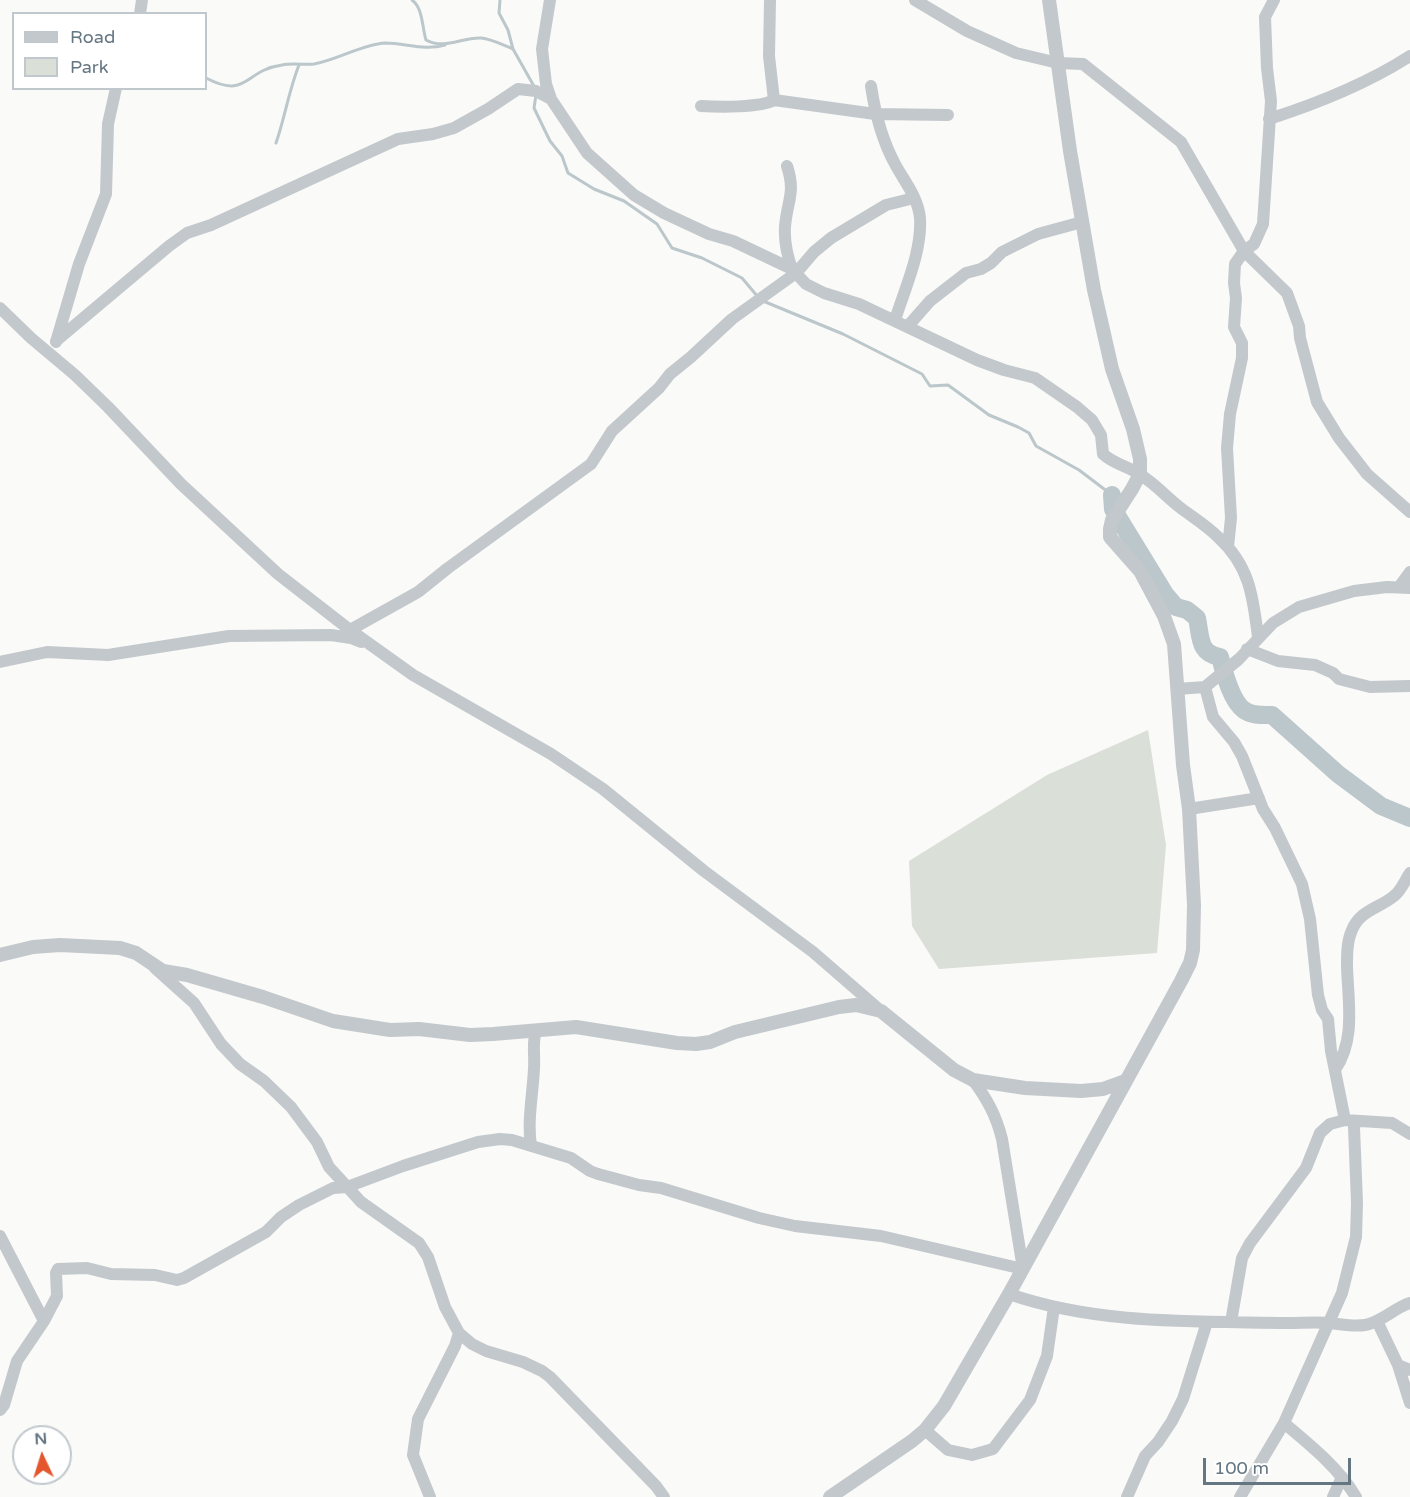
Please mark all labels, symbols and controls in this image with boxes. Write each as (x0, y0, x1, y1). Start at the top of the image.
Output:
legend (12, 12, 207, 90)
text: Road (70, 26, 115, 48)
text: Park (70, 56, 108, 78)
north arrow (12, 1425, 72, 1485)
text: N (34, 1429, 48, 1449)
scale bar (1206, 1446, 1354, 1484)
text: 100 m (1214, 1457, 1269, 1479)

